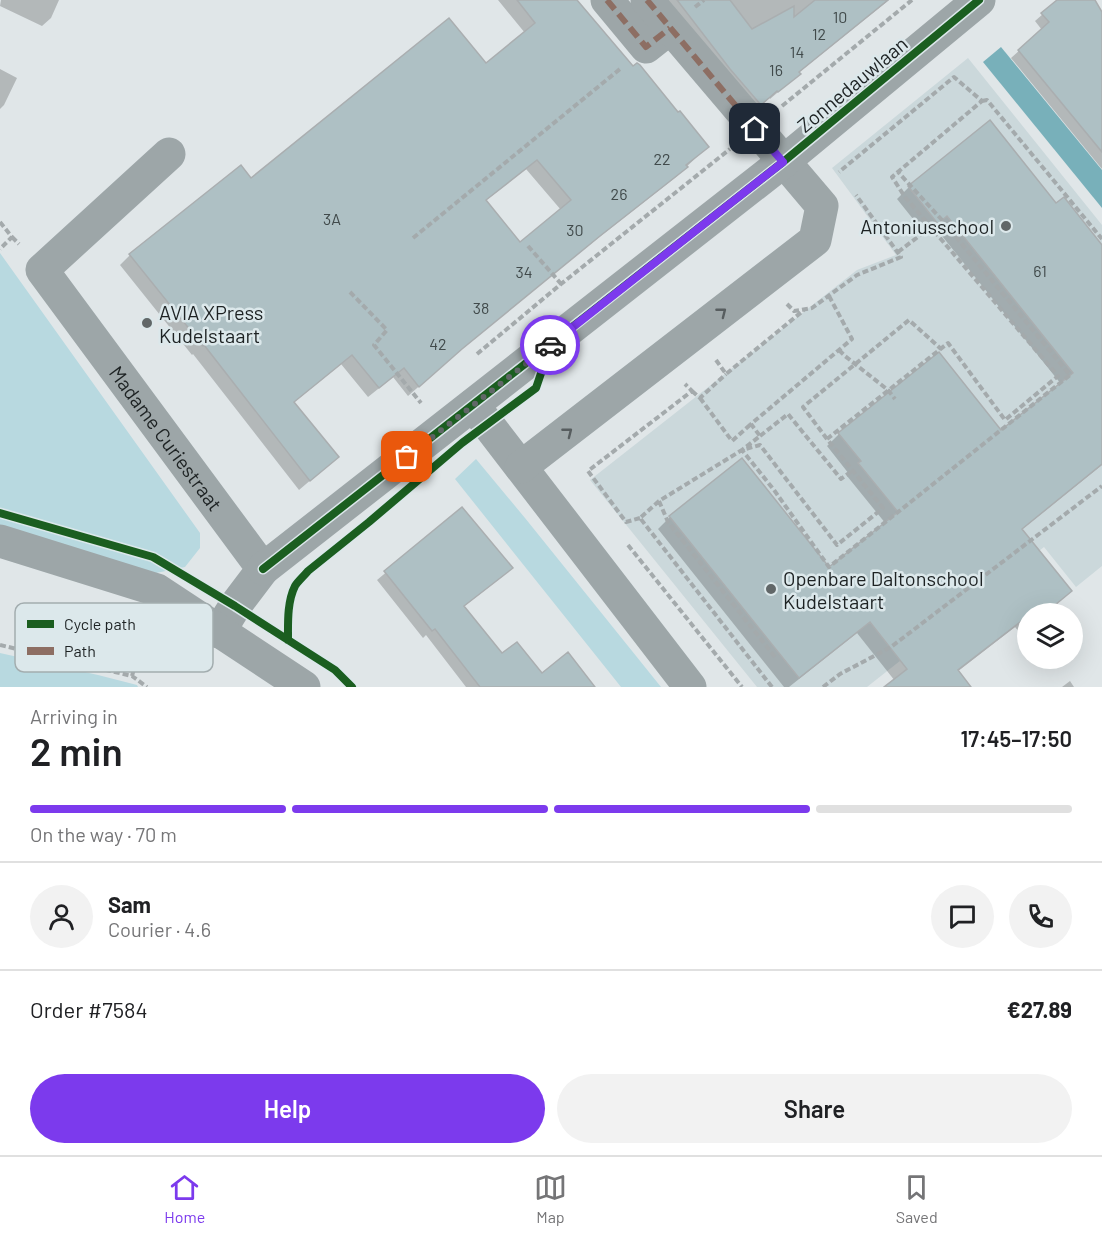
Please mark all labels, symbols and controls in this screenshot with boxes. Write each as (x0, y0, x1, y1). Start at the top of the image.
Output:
house number: 10 (833, 7, 847, 26)
house number: 12 (812, 24, 826, 43)
street label: Zonnedauwlaan (792, 31, 912, 137)
house number: 14 (790, 42, 804, 61)
house number: 16 (769, 60, 783, 79)
pin (729, 103, 780, 154)
icon: home (738, 112, 771, 145)
house number: 22 (653, 149, 671, 168)
house number: 26 (611, 184, 627, 203)
house number: 3A (323, 209, 341, 228)
place label: Antoniusschool (860, 214, 994, 238)
marker: Antoniusschool (999, 219, 1013, 233)
house number: 30 (566, 220, 584, 239)
house number: 61 (1033, 261, 1047, 280)
house number: 34 (515, 262, 533, 281)
house number: 38 (473, 298, 489, 317)
place label: AVIA XPress Kudelstaart (159, 300, 263, 347)
one-way arrow (715, 309, 726, 320)
courier (520, 315, 580, 375)
marker: AVIA XPress Kudelstaart (140, 316, 154, 330)
icon: car (534, 329, 567, 362)
house number: 42 (429, 334, 447, 353)
street label: Madame Curiestraat (105, 361, 228, 515)
one-way arrow (561, 428, 572, 439)
pin (381, 431, 432, 482)
icon: bag (390, 440, 423, 473)
place label: Openbare Daltonschool Kudelstaart (783, 566, 984, 613)
marker: Openbare Daltonschool Kudelstaart (764, 582, 778, 596)
legend (15, 603, 213, 672)
map controls (1017, 603, 1083, 669)
button: layers (1017, 603, 1083, 669)
text: Cycle path (64, 614, 136, 633)
text: Path (64, 641, 96, 660)
text: Arriving in (30, 704, 118, 728)
text: 17:45–17:50 (960, 725, 1072, 751)
text: 2 min (30, 727, 123, 774)
text: On the way · 70 m (30, 822, 177, 846)
button: person (30, 885, 93, 948)
button: chat (931, 885, 994, 948)
button: phone (1009, 885, 1072, 948)
text: Sam (108, 891, 151, 917)
text: Courier · 4.6 (108, 917, 211, 941)
text: Order #7584 (30, 996, 148, 1022)
text: €27.89 (1007, 996, 1072, 1022)
button: Help (30, 1074, 545, 1143)
button: Share (557, 1074, 1072, 1143)
tab: Home (164, 1171, 205, 1226)
tab: Map (534, 1171, 567, 1226)
tab: Saved (896, 1171, 938, 1226)

